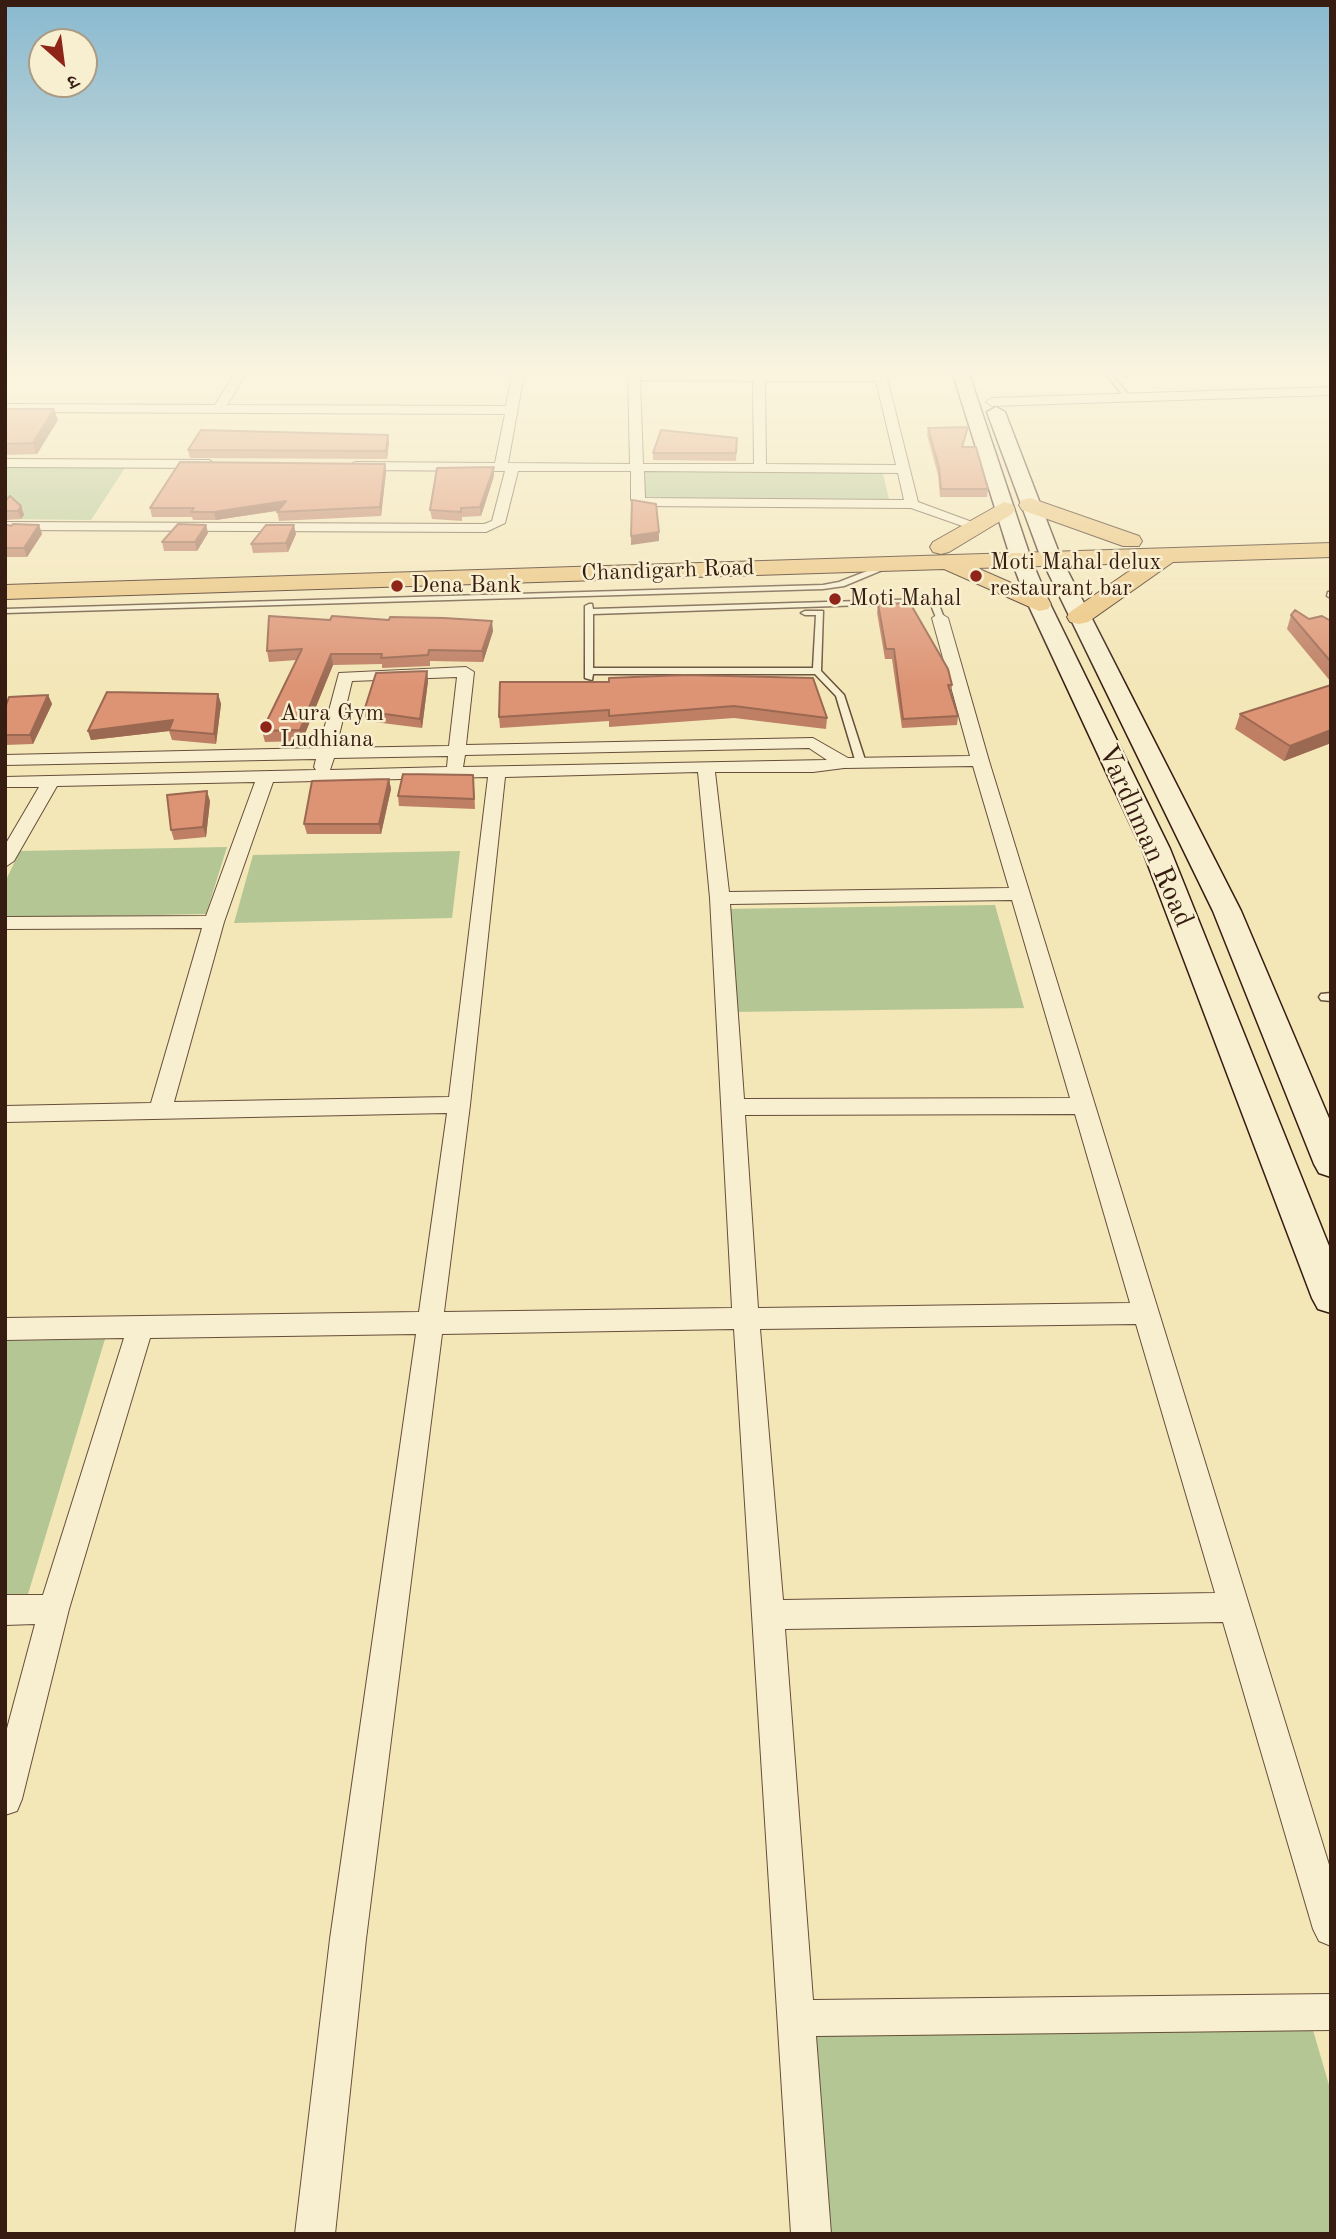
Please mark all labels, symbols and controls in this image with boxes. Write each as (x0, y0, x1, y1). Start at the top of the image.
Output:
north arrow (28, 28, 98, 98)
text: उ (63, 70, 81, 91)
place label: Moti Mahal delux restaurant bar (990, 549, 1162, 603)
street label: Chandigarh Road (581, 554, 755, 588)
marker: Moti Mahal delux restaurant bar (968, 568, 984, 584)
place label: Dena Bank (411, 572, 521, 600)
marker: Dena Bank (389, 578, 405, 594)
place label: Moti Mahal (849, 585, 961, 613)
marker: Moti Mahal (827, 591, 843, 607)
place label: Aura Gym Ludhiana (280, 700, 384, 754)
marker: Aura Gym Ludhiana (258, 719, 274, 735)
street label: Vardhman Road (1090, 740, 1200, 932)

